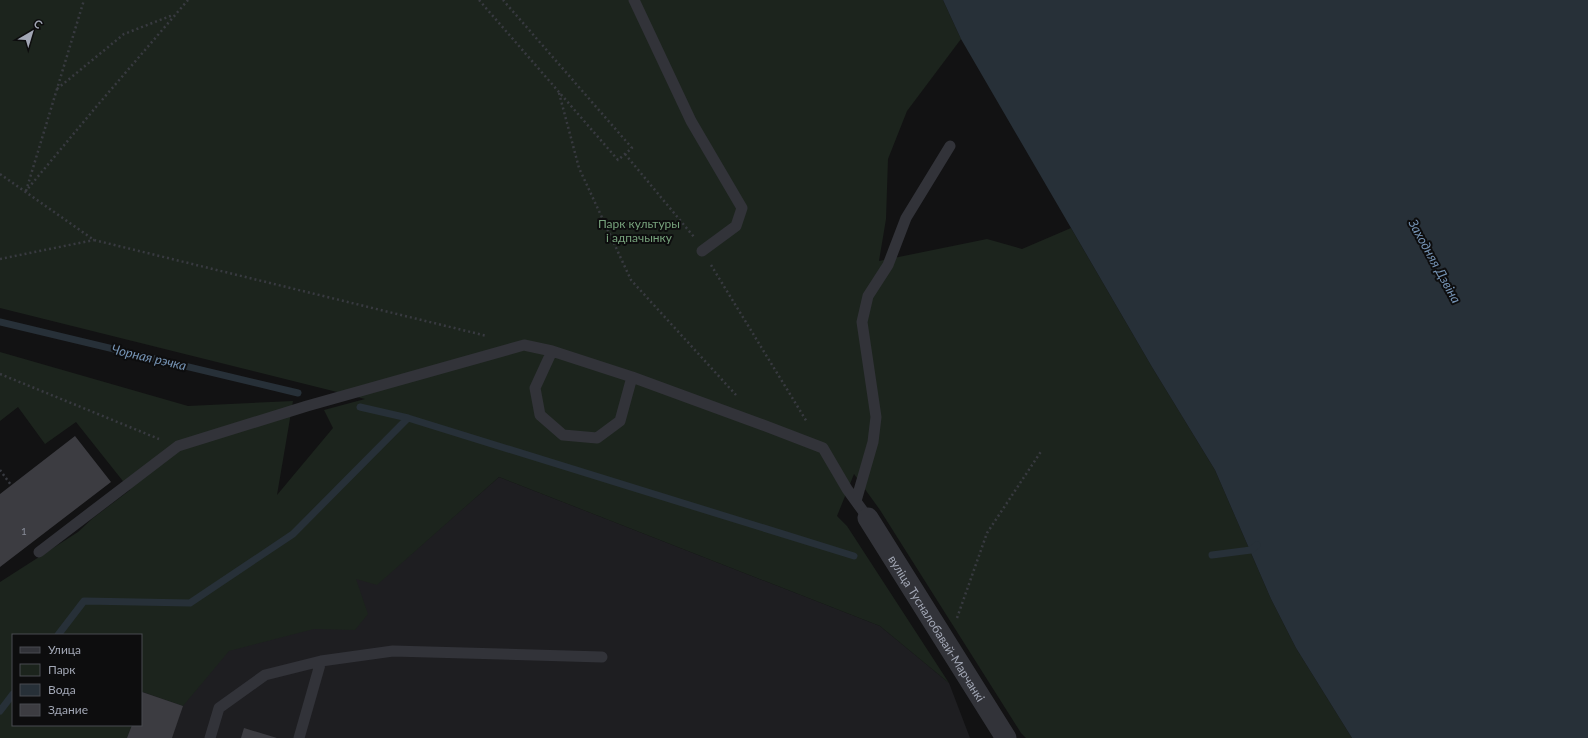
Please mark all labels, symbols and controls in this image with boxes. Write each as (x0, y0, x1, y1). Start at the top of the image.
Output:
north arrow (12, 12, 52, 52)
text: С (32, 16, 46, 32)
water label: Заходняя Дзвіна (1405, 215, 1465, 306)
park label: Парк культуры і адпачынку (598, 216, 680, 245)
water label: Чорная рэчка (110, 341, 188, 373)
house number: 1 (21, 525, 27, 537)
street label: вуліца Тусналобавай-Марчанкі (886, 552, 989, 704)
legend (12, 634, 142, 726)
text: Улица (48, 642, 81, 657)
text: Парк (48, 662, 76, 677)
text: Вода (48, 682, 76, 697)
text: Здание (48, 702, 88, 717)

